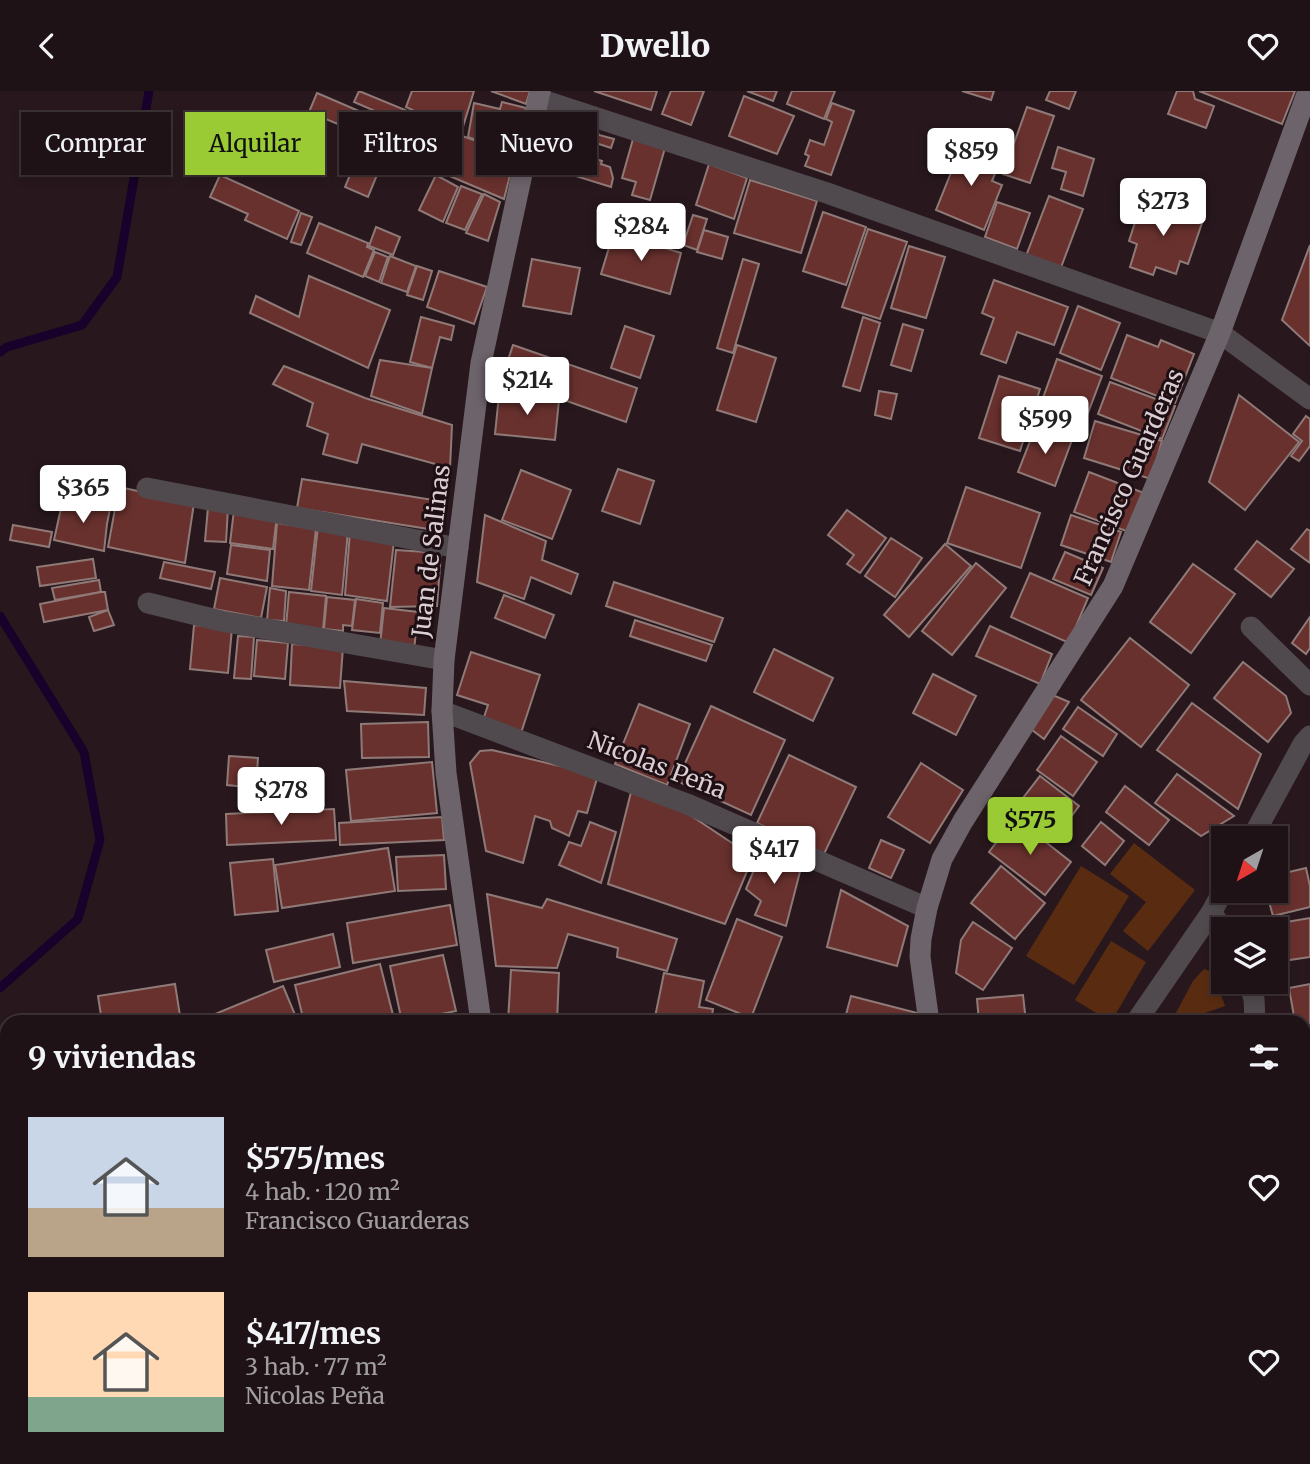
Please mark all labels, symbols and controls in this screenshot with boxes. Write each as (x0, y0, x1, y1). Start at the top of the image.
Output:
text: Dwello (600, 26, 710, 66)
icon: back (28, 27, 66, 65)
icon: heart (1244, 27, 1282, 65)
chip: Comprar (21, 112, 171, 175)
chip: Alquilar (185, 112, 325, 175)
chip: Filtros (339, 112, 462, 175)
chip: Nuevo (476, 112, 597, 175)
pin: $859 (930, 129, 1012, 188)
text: $859 (943, 136, 999, 165)
pin: $273 (1122, 179, 1204, 238)
text: $273 (1136, 186, 1190, 215)
pin: $284 (600, 204, 682, 263)
text: $284 (613, 211, 669, 240)
pin: $214 (486, 357, 568, 417)
street label: Francisco Guarderas (1067, 364, 1191, 590)
text: $214 (501, 365, 553, 394)
pin: $599 (1004, 397, 1086, 456)
text: $599 (1017, 404, 1073, 433)
street label: Juan de Salinas (405, 463, 457, 640)
pin: $365 (42, 465, 124, 525)
text: $365 (56, 473, 110, 502)
street label: Nicolas Peña (583, 724, 731, 806)
pin: $278 (240, 767, 322, 827)
text: $278 (254, 775, 308, 804)
pin: $575 (989, 797, 1071, 857)
text: $575 (1004, 805, 1056, 834)
north arrow (1211, 826, 1288, 903)
map controls (1211, 826, 1288, 994)
pin: $417 (733, 827, 815, 886)
text: $417 (748, 834, 800, 863)
button: layers (1211, 917, 1288, 994)
text: 9 viviendas (28, 1038, 196, 1076)
icon: filters (1245, 1038, 1283, 1076)
text: $575/mes (245, 1139, 385, 1177)
icon: home (84, 1145, 168, 1229)
icon: heart (1245, 1168, 1283, 1206)
text: 4 hab. · 120 m² (245, 1177, 400, 1206)
text: Francisco Guarderas (245, 1206, 470, 1235)
text: $417/mes (245, 1314, 381, 1352)
icon: home (84, 1320, 168, 1404)
icon: heart (1245, 1343, 1283, 1381)
text: 3 hab. · 77 m² (245, 1352, 387, 1381)
text: Nicolas Peña (245, 1381, 385, 1410)

